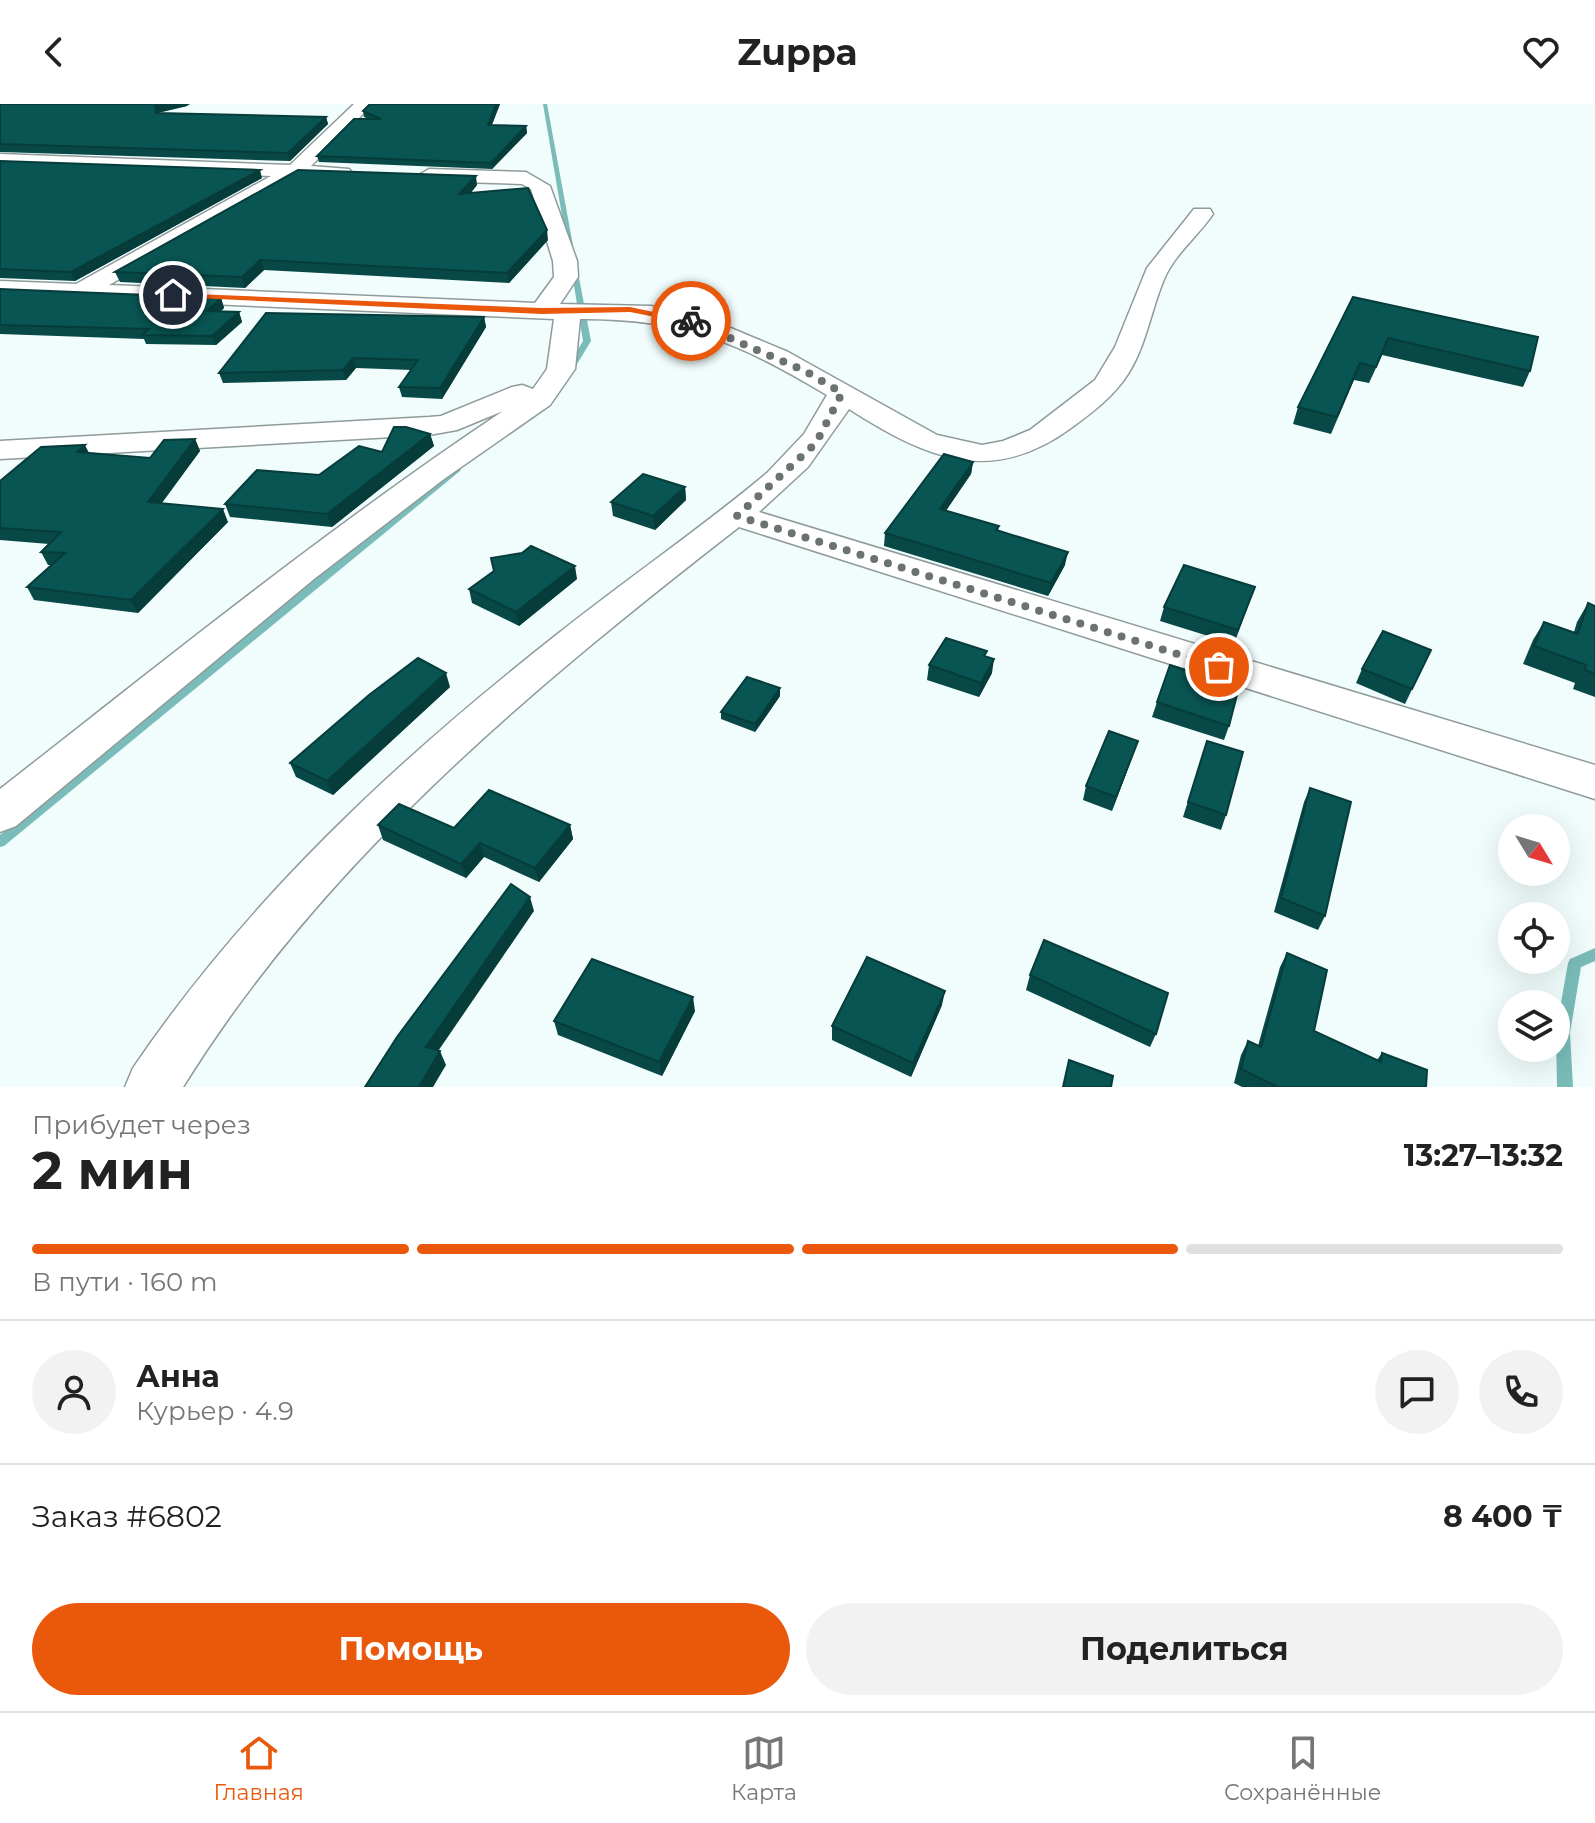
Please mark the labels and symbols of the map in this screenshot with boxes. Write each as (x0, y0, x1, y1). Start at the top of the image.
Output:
pin (139, 261, 207, 329)
courier (651, 281, 731, 361)
pin (1185, 633, 1253, 701)
north arrow (1498, 814, 1570, 886)

